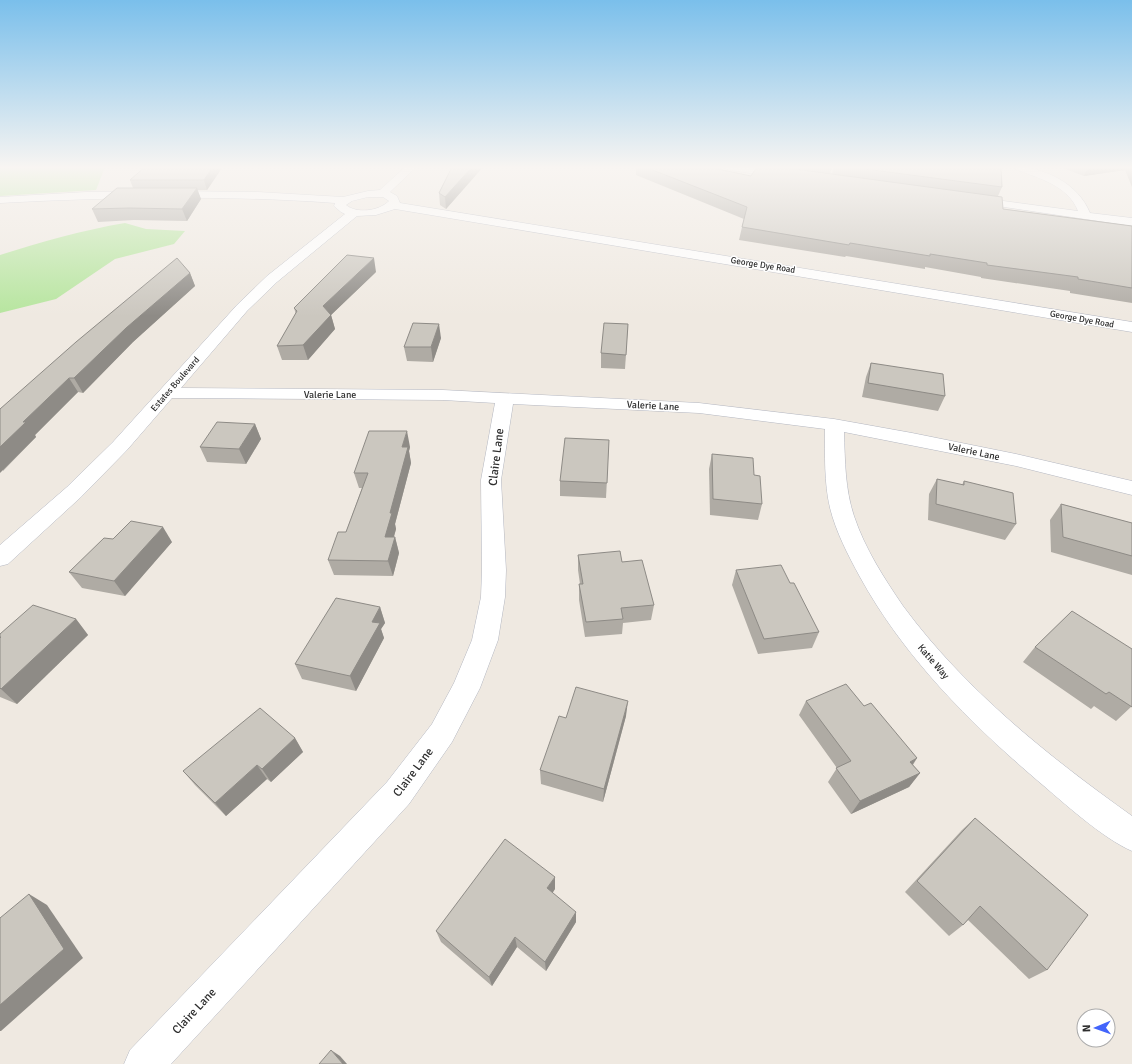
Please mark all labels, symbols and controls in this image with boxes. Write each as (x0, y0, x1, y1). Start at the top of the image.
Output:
street label: George Dye Road (730, 255, 796, 276)
street label: George Dye Road (1049, 308, 1115, 331)
street label: Estates Boulevard (149, 355, 202, 414)
street label: Valerie Lane (304, 389, 356, 401)
street label: Valerie Lane (626, 399, 680, 413)
street label: Claire Lane (486, 427, 507, 487)
street label: Valerie Lane (947, 441, 1001, 463)
street label: Katie Way (915, 642, 952, 682)
street label: Claire Lane (390, 745, 437, 800)
street label: Claire Lane (169, 985, 220, 1038)
north arrow (1076, 1008, 1116, 1048)
text: N (1080, 1024, 1093, 1032)

